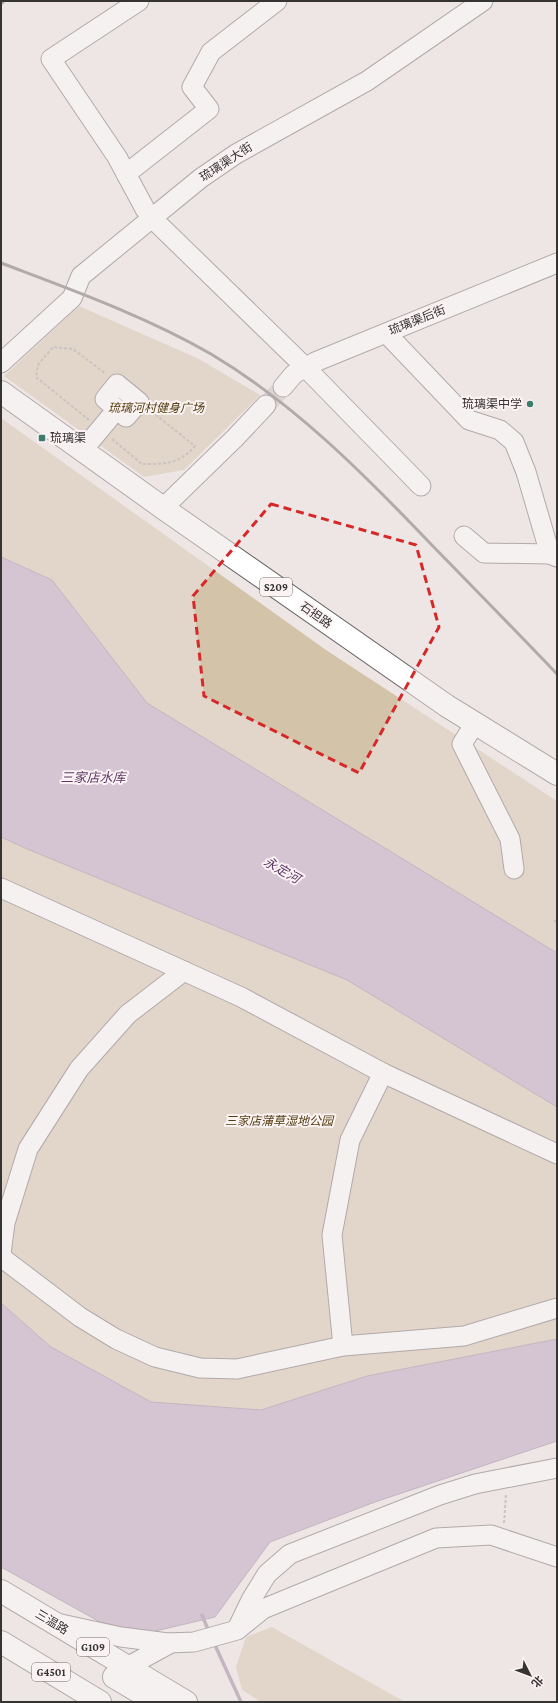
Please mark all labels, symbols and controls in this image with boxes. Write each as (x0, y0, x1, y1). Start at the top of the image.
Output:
street label: 琉璃渠大街 (197, 140, 255, 184)
street label: 琉璃渠后街 (387, 302, 447, 338)
place label: 琉璃渠中学 (462, 397, 522, 411)
marker: 琉璃渠中学 (525, 399, 535, 409)
park label: 琉璃河村健身广场 (108, 401, 205, 415)
place label: 琉璃渠 (50, 431, 86, 445)
marker: 琉璃渠 (37, 433, 47, 443)
road number: S209 (260, 578, 292, 596)
street label: 石担路 (297, 599, 335, 631)
water label: 三家店水库 (60, 770, 127, 785)
water label: 永定河 (261, 854, 305, 888)
park label: 三家店蒲草湿地公园 (225, 1114, 335, 1128)
street label: 三温路 (33, 1607, 71, 1637)
road number: G109 (77, 1638, 109, 1656)
north arrow (510, 1655, 550, 1695)
road number: G4501 (32, 1663, 70, 1681)
text: 北 (529, 1674, 546, 1690)

